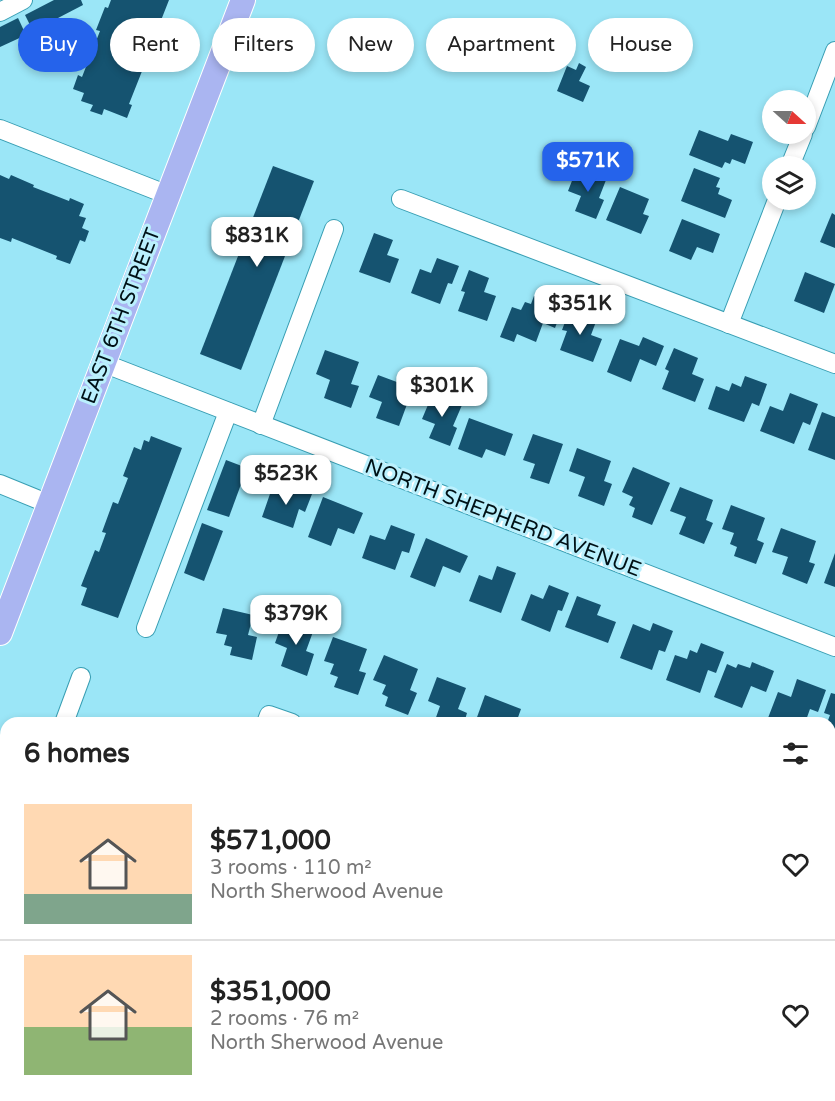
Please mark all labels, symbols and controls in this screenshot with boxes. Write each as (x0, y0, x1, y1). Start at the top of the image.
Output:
chip: Buy (18, 18, 98, 72)
chip: Rent (110, 18, 200, 72)
chip: Filters (212, 18, 315, 72)
chip: New (327, 18, 414, 72)
chip: Apartment (426, 18, 576, 72)
chip: House (588, 18, 693, 72)
north arrow (762, 90, 816, 144)
map controls (762, 90, 816, 210)
pin: $571K (546, 142, 630, 193)
text: $571K (556, 149, 620, 173)
button: layers (762, 156, 816, 210)
pin: $831K (215, 217, 299, 268)
street label: EAST 6TH STREET (76, 224, 166, 407)
text: $831K (225, 224, 289, 248)
pin: $351K (538, 285, 622, 336)
text: $351K (548, 292, 612, 316)
pin: $301K (400, 367, 484, 418)
text: $301K (410, 374, 474, 398)
street label: NORTH SHEPHERD AVENUE (361, 454, 645, 582)
pin: $523K (244, 455, 328, 506)
text: $523K (254, 462, 318, 486)
pin: $379K (254, 595, 338, 646)
text: $379K (264, 602, 328, 626)
icon: filters (779, 737, 812, 770)
text: 6 homes (24, 738, 130, 769)
text: $571,000 (210, 825, 331, 856)
icon: home (72, 828, 144, 900)
icon: heart (779, 848, 812, 881)
text: 3 rooms · 110 m² (210, 856, 372, 880)
text: North Sherwood Avenue (210, 880, 443, 904)
text: $351,000 (210, 976, 331, 1007)
icon: home (72, 979, 144, 1051)
icon: heart (779, 999, 812, 1032)
text: 2 rooms · 76 m² (210, 1007, 359, 1031)
text: North Sherwood Avenue (210, 1031, 443, 1055)

